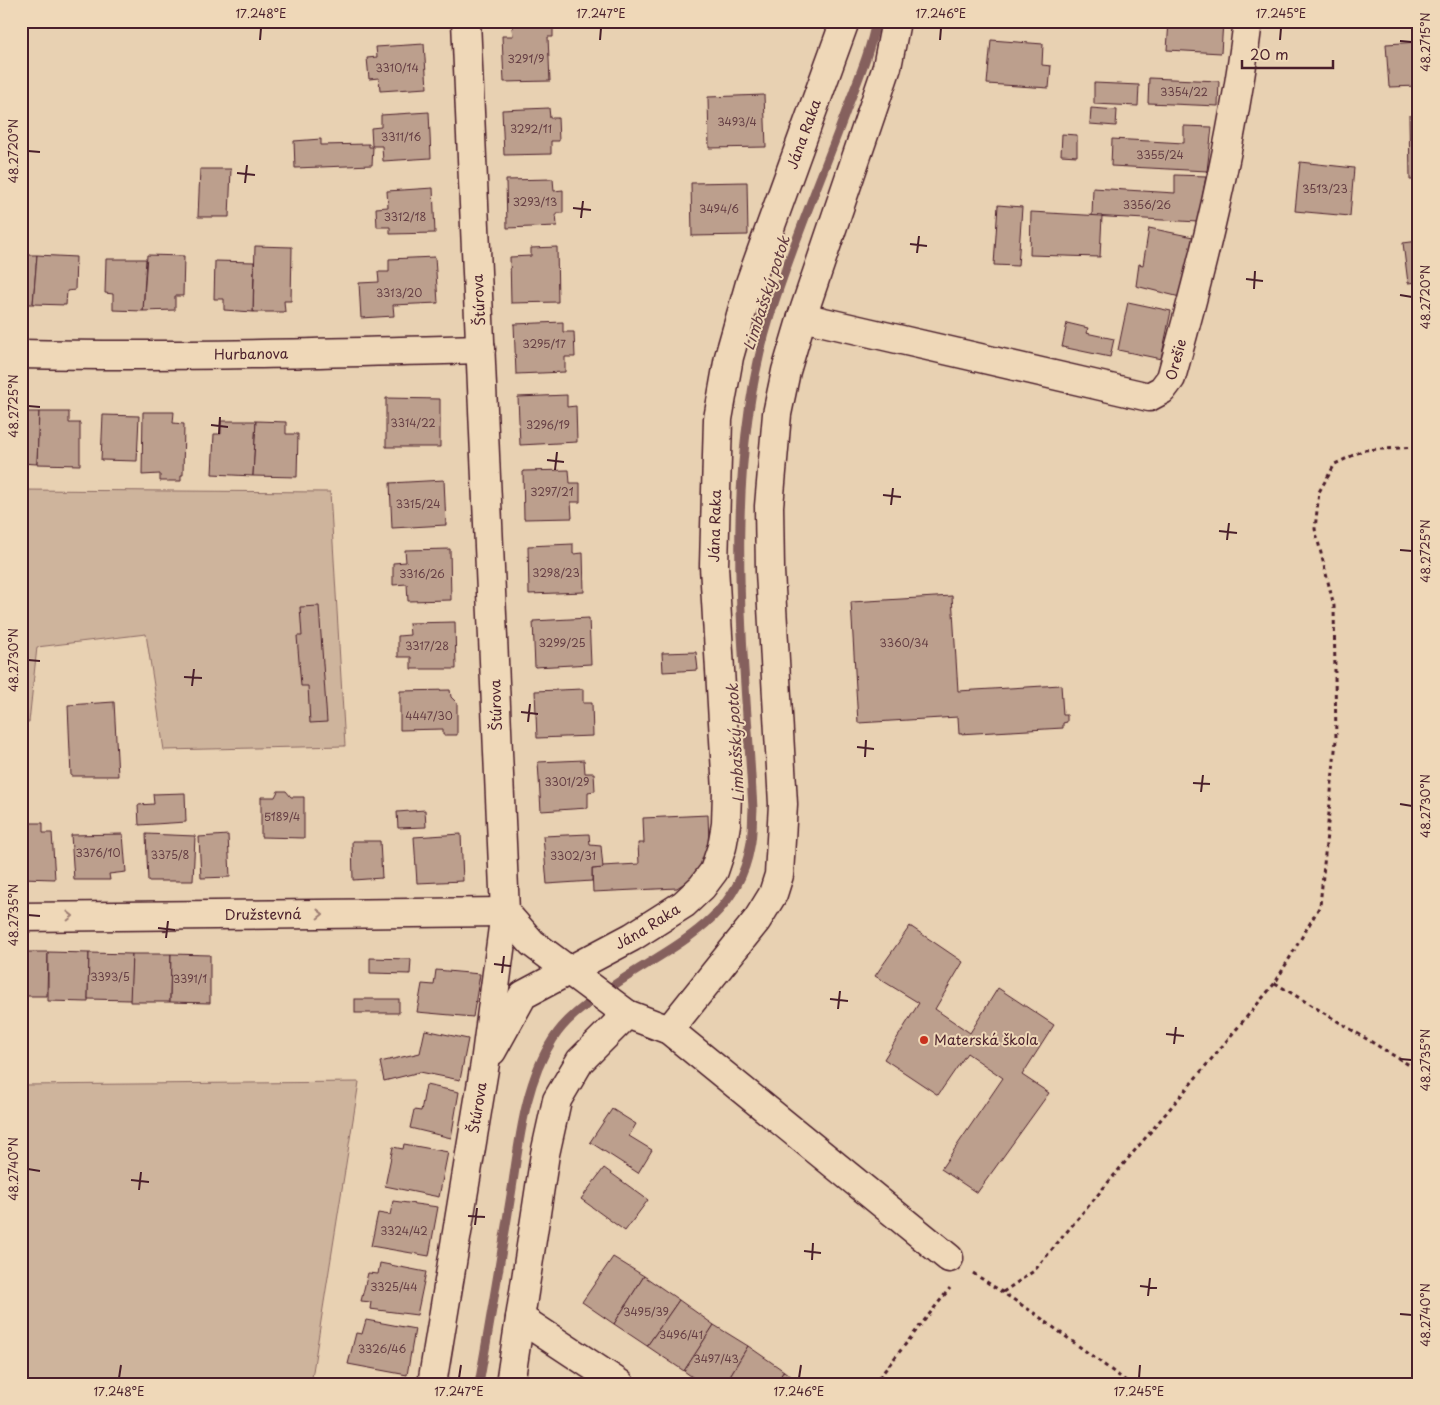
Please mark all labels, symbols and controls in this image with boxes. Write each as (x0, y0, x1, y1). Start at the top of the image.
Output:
text: 17.248°E (235, 4, 287, 22)
text: 17.247°E (576, 4, 626, 22)
text: 17.246°E (916, 4, 966, 22)
text: 17.245°E (1256, 4, 1306, 22)
text: 48.2715°N (1416, 12, 1434, 72)
scale bar (1242, 38, 1334, 70)
text: 20 m (1250, 42, 1289, 65)
house number: 3291/9 (508, 50, 544, 67)
house number: 3310/14 (375, 59, 419, 76)
house number: 3354/22 (1160, 83, 1208, 100)
street label: Jána Raka (781, 96, 826, 172)
house number: 3493/4 (717, 113, 757, 130)
text: 48.2720°N (4, 119, 22, 183)
house number: 3292/11 (510, 120, 552, 137)
house number: 3311/16 (381, 128, 421, 145)
house number: 3355/24 (1136, 146, 1184, 163)
house number: 3513/23 (1302, 180, 1348, 197)
house number: 3293/13 (513, 193, 557, 210)
house number: 3356/26 (1123, 196, 1171, 213)
house number: 3494/6 (699, 200, 739, 217)
house number: 3312/18 (384, 208, 426, 225)
water label: Limbašský potok (736, 232, 795, 353)
text: 48.2720°N (1416, 265, 1434, 329)
street label: Štúrova (467, 273, 490, 326)
house number: 3313/20 (376, 284, 422, 301)
house number: 3295/17 (522, 335, 566, 352)
street label: Orešie (1160, 336, 1191, 383)
street label: Hurbanova (214, 343, 289, 365)
text: 48.2725°N (4, 374, 22, 438)
house number: 3314/22 (390, 414, 436, 431)
house number: 3296/19 (526, 416, 570, 433)
house number: 3297/21 (530, 483, 574, 500)
street label: Jána Raka (703, 489, 726, 563)
house number: 3315/24 (395, 495, 441, 512)
text: 48.2725°N (1416, 519, 1434, 583)
house number: 3298/23 (532, 564, 580, 581)
house number: 3316/26 (399, 565, 445, 582)
text: 48.2730°N (4, 628, 22, 692)
house number: 3299/25 (538, 634, 586, 651)
house number: 3360/34 (879, 634, 929, 651)
house number: 3317/28 (405, 637, 449, 654)
street label: Štúrova (484, 678, 507, 731)
water label: Limbašský potok (720, 682, 749, 803)
house number: 4447/30 (405, 707, 453, 724)
house number: 3301/29 (545, 773, 589, 790)
text: 48.2730°N (1416, 774, 1434, 838)
house number: 5189/4 (264, 808, 300, 825)
house number: 3376/10 (75, 844, 121, 861)
house number: 3375/8 (151, 846, 190, 863)
house number: 3302/31 (550, 847, 596, 864)
text: 48.2735°N (4, 884, 22, 946)
street label: Jána Raka (611, 898, 684, 954)
street label: Družstevná (225, 903, 301, 925)
one-way arrow (316, 909, 324, 919)
one-way arrow (66, 911, 74, 921)
house number: 3393/5 (90, 968, 130, 985)
house number: 3391/1 (173, 970, 207, 987)
place label: Materská škola (934, 1029, 1038, 1050)
text: 48.2735°N (1416, 1029, 1434, 1091)
marker: Materská škola (918, 1034, 930, 1046)
street label: Štúrova (463, 1080, 492, 1135)
text: 48.2740°N (4, 1137, 22, 1201)
house number: 3324/42 (380, 1222, 428, 1239)
house number: 3325/44 (370, 1278, 418, 1295)
text: 48.2740°N (1416, 1283, 1434, 1347)
house number: 3495/39 (623, 1303, 669, 1320)
house number: 3496/41 (659, 1326, 703, 1343)
house number: 3326/46 (358, 1340, 407, 1357)
house number: 3497/43 (693, 1350, 739, 1367)
text: 17.248°E (93, 1382, 145, 1400)
text: 17.247°E (434, 1382, 484, 1400)
text: 17.246°E (774, 1382, 824, 1400)
text: 17.245°E (1114, 1382, 1164, 1400)

